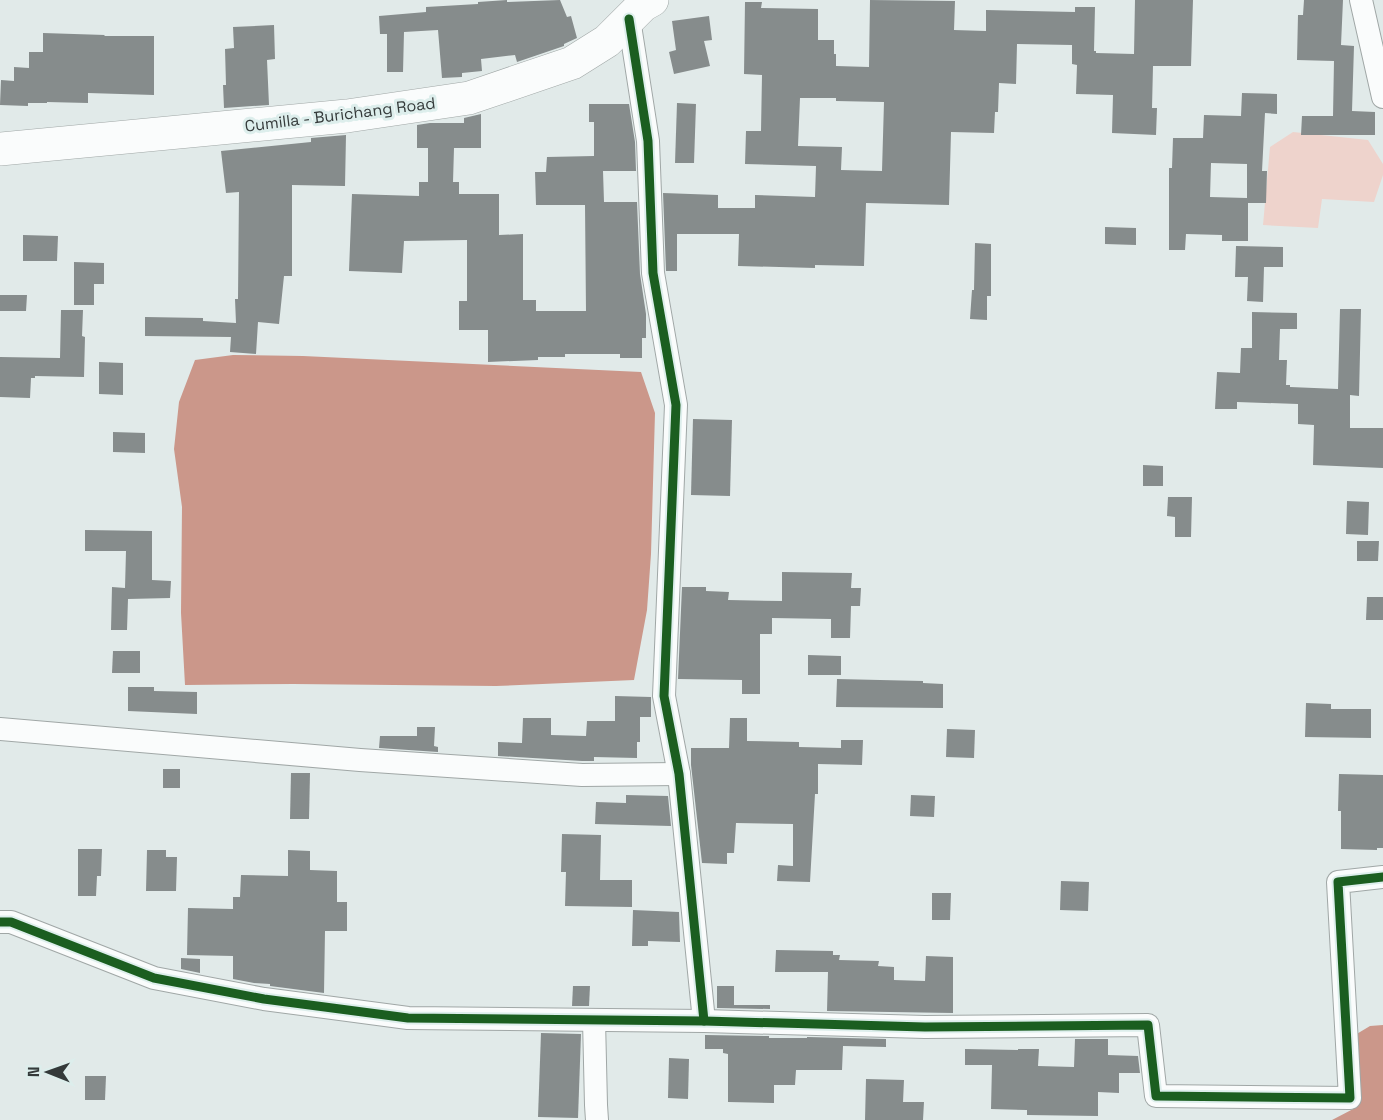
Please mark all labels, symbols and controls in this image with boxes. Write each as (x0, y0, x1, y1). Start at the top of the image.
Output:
street label: Cumilla - Burichang Road (244, 92, 436, 137)
north arrow (18, 1042, 78, 1102)
text: N (23, 1066, 44, 1077)

